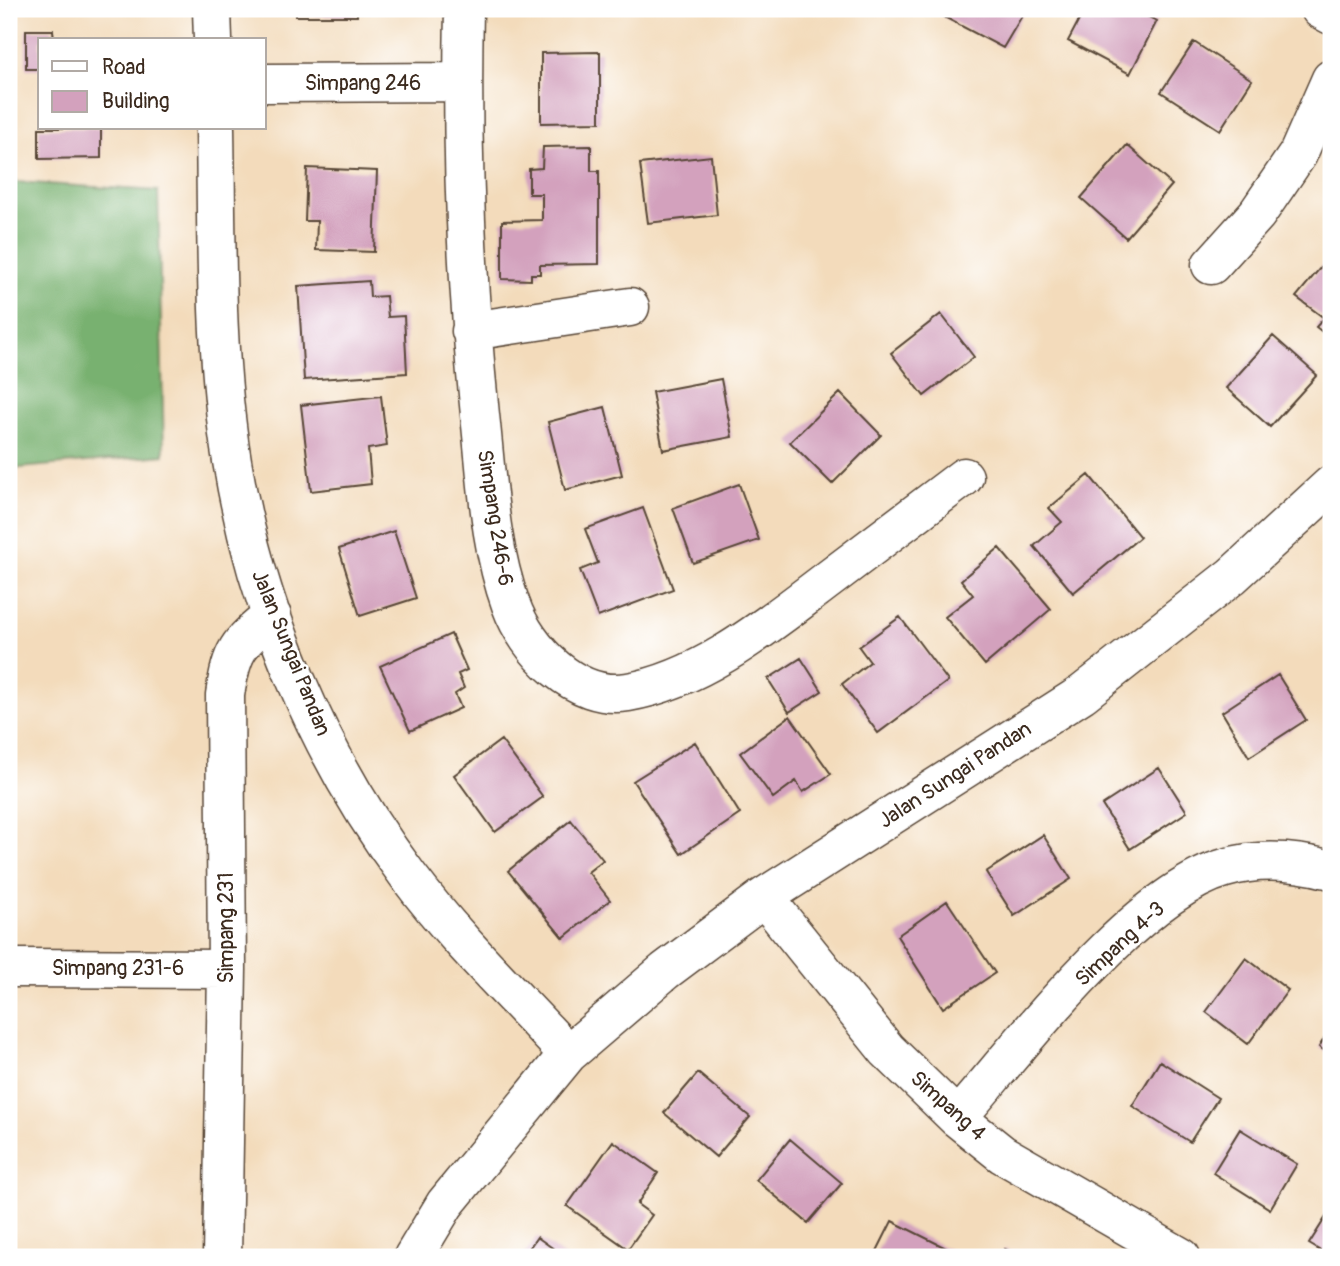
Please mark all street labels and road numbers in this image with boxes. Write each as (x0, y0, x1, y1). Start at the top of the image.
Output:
street label: Simpang 246 (305, 70, 421, 97)
street label: Simpang 246-6 (471, 448, 519, 588)
street label: Jalan Sungai Pandan (245, 566, 337, 740)
street label: Jalan Sungai Pandan (874, 716, 1036, 834)
street label: Simpang 231 (213, 872, 240, 984)
street label: Simpang 4-3 (1069, 896, 1171, 992)
street label: Simpang 231-6 (52, 955, 184, 982)
street label: Simpang 4 (905, 1065, 991, 1147)

